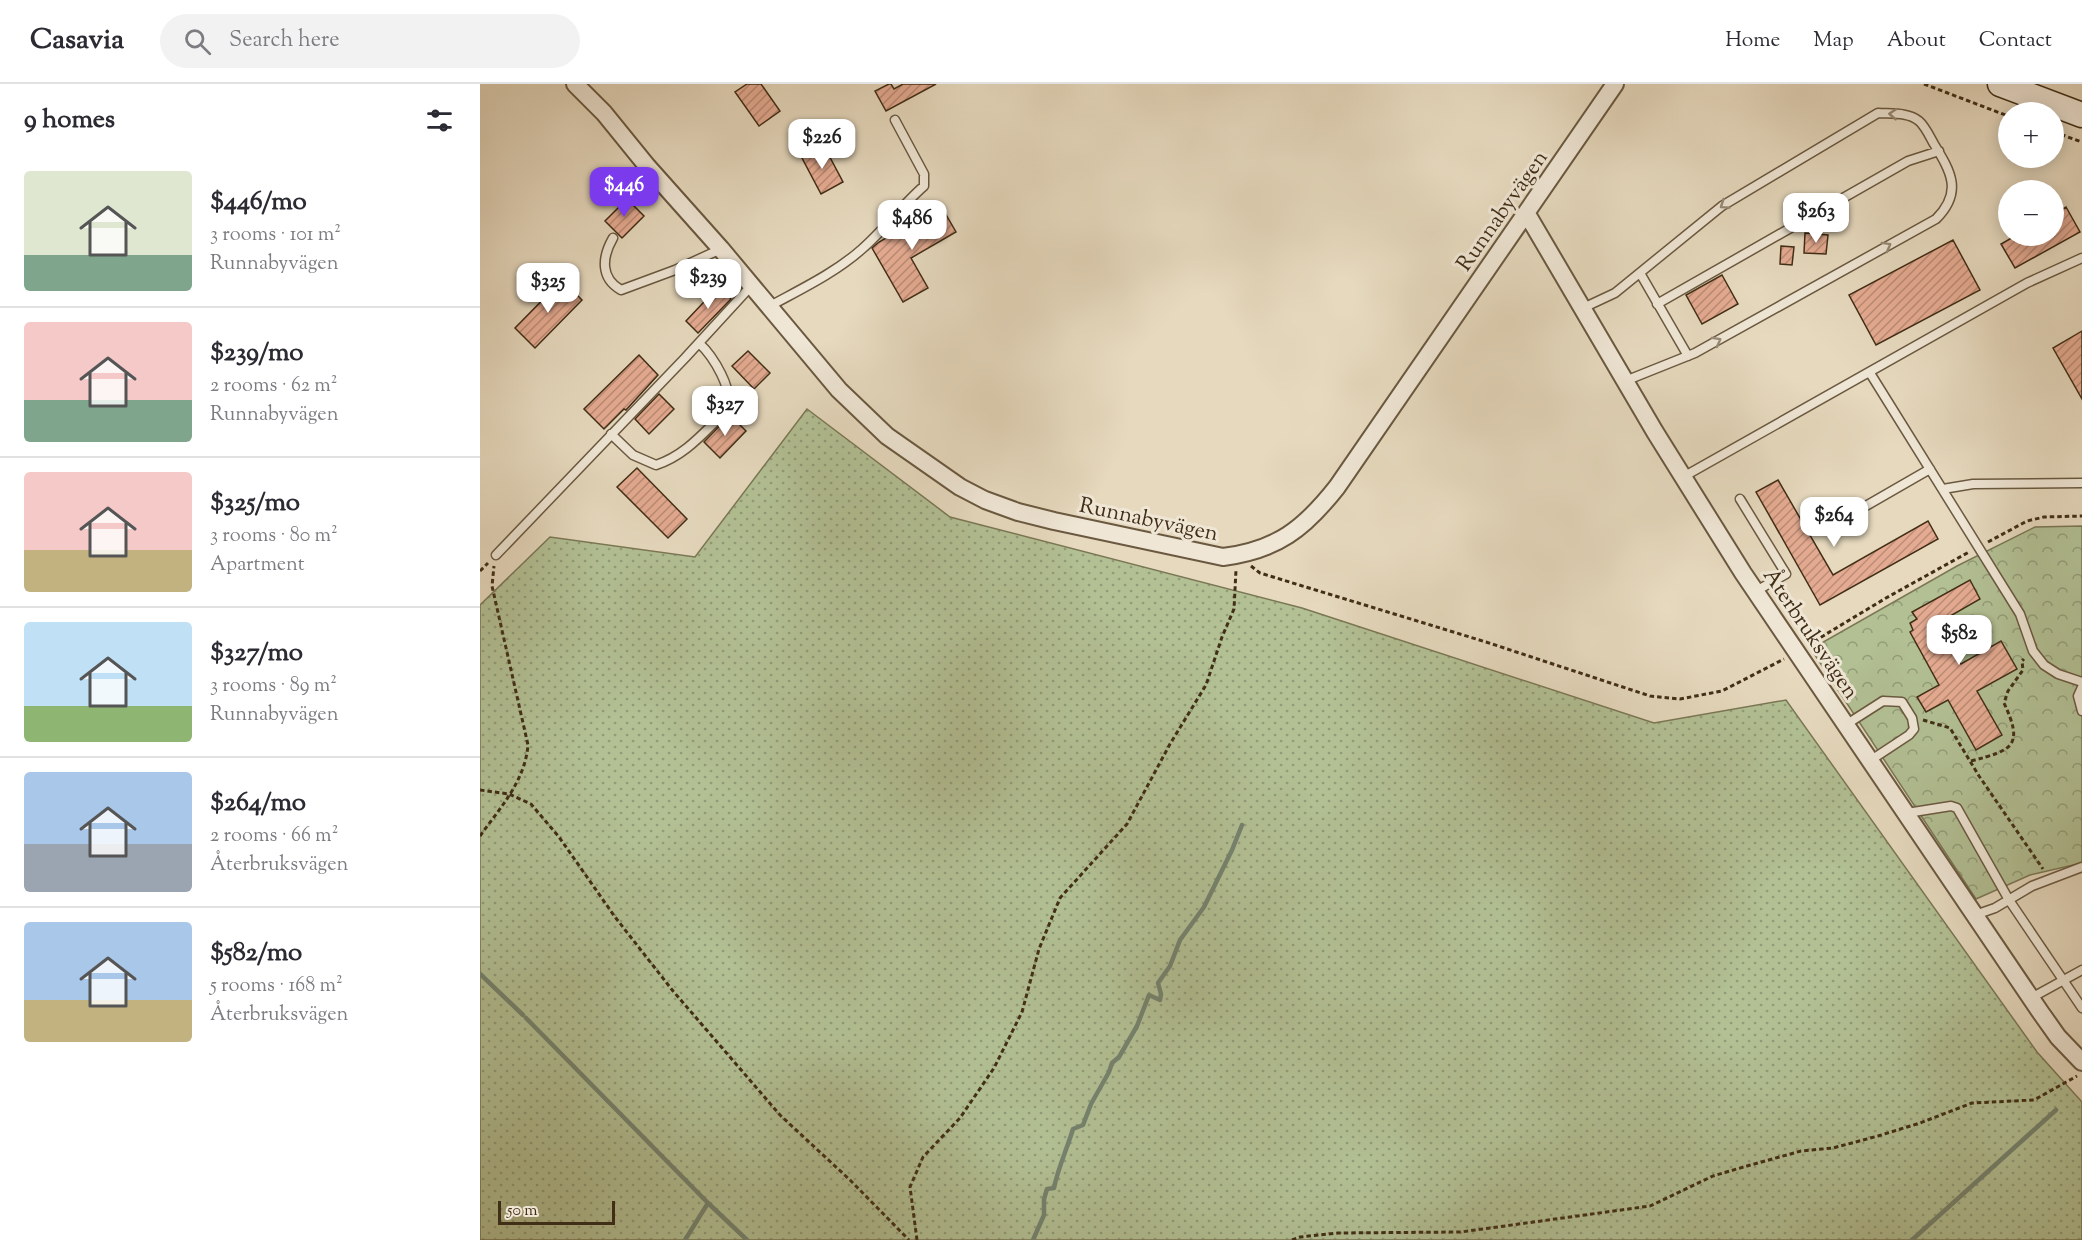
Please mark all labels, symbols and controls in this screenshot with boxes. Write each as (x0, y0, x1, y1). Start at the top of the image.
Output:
search box (160, 14, 580, 68)
text: Casavia (30, 21, 124, 61)
icon: search (181, 25, 214, 58)
text: Search here (229, 25, 339, 57)
text: Home (1725, 26, 1780, 56)
text: Map (1813, 26, 1854, 56)
text: About (1887, 26, 1946, 56)
text: Contact (1979, 26, 2052, 56)
text: 9 homes (24, 102, 115, 139)
map controls (1998, 102, 2064, 246)
button: + (1998, 102, 2064, 168)
icon: filters (423, 104, 456, 137)
one-way arrow (1889, 108, 1898, 121)
pin: $226 (786, 119, 858, 170)
text: $226 (802, 124, 842, 153)
street label: Runnabyvägen (1450, 145, 1557, 279)
pin: $446 (588, 167, 660, 218)
text: $446 (604, 172, 644, 201)
button: − (1998, 180, 2064, 246)
text: $446/mo (210, 184, 307, 221)
pin: $263 (1780, 193, 1852, 244)
icon: home (72, 195, 144, 267)
one-way arrow (1720, 198, 1730, 210)
text: $263 (1797, 198, 1835, 227)
pin: $486 (876, 200, 948, 251)
text: $486 (892, 205, 932, 234)
text: 3 rooms · 101 m² (210, 221, 341, 250)
one-way arrow (1881, 242, 1892, 253)
text: Runnabyvägen (210, 250, 338, 279)
pin: $239 (672, 259, 744, 310)
pin: $325 (512, 263, 584, 314)
text: $239 (689, 264, 727, 293)
text: $325 (531, 268, 565, 297)
text: $239/mo (210, 335, 303, 372)
one-way arrow (1711, 337, 1721, 348)
icon: home (72, 346, 144, 418)
text: 2 rooms · 62 m² (210, 372, 338, 401)
pin: $327 (689, 386, 761, 437)
text: $327 (706, 391, 744, 420)
text: Runnabyvägen (210, 401, 338, 430)
text: $325/mo (210, 485, 300, 522)
street label: Runnabyvägen (1076, 491, 1221, 551)
icon: home (72, 496, 144, 568)
pin: $264 (1798, 497, 1870, 548)
text: $264 (1814, 502, 1854, 531)
text: 3 rooms · 80 m² (210, 522, 338, 551)
text: Apartment (210, 551, 305, 580)
street label: Återbruksvägen (1754, 562, 1866, 707)
pin: $582 (1923, 615, 1995, 666)
text: $582 (1941, 620, 1977, 649)
text: $327/mo (210, 635, 303, 672)
icon: home (72, 646, 144, 718)
text: 3 rooms · 89 m² (210, 672, 337, 701)
text: Runnabyvägen (210, 701, 338, 730)
text: $264/mo (210, 785, 306, 822)
icon: home (72, 796, 144, 868)
text: 2 rooms · 66 m² (210, 822, 338, 851)
text: Återbruksvägen (210, 851, 348, 880)
text: $582/mo (210, 935, 302, 972)
icon: home (72, 946, 144, 1018)
text: 5 rooms · 168 m² (210, 972, 343, 1001)
text: Återbruksvägen (210, 1001, 348, 1030)
scale bar (498, 1198, 615, 1226)
text: 50 m (507, 1200, 538, 1223)

